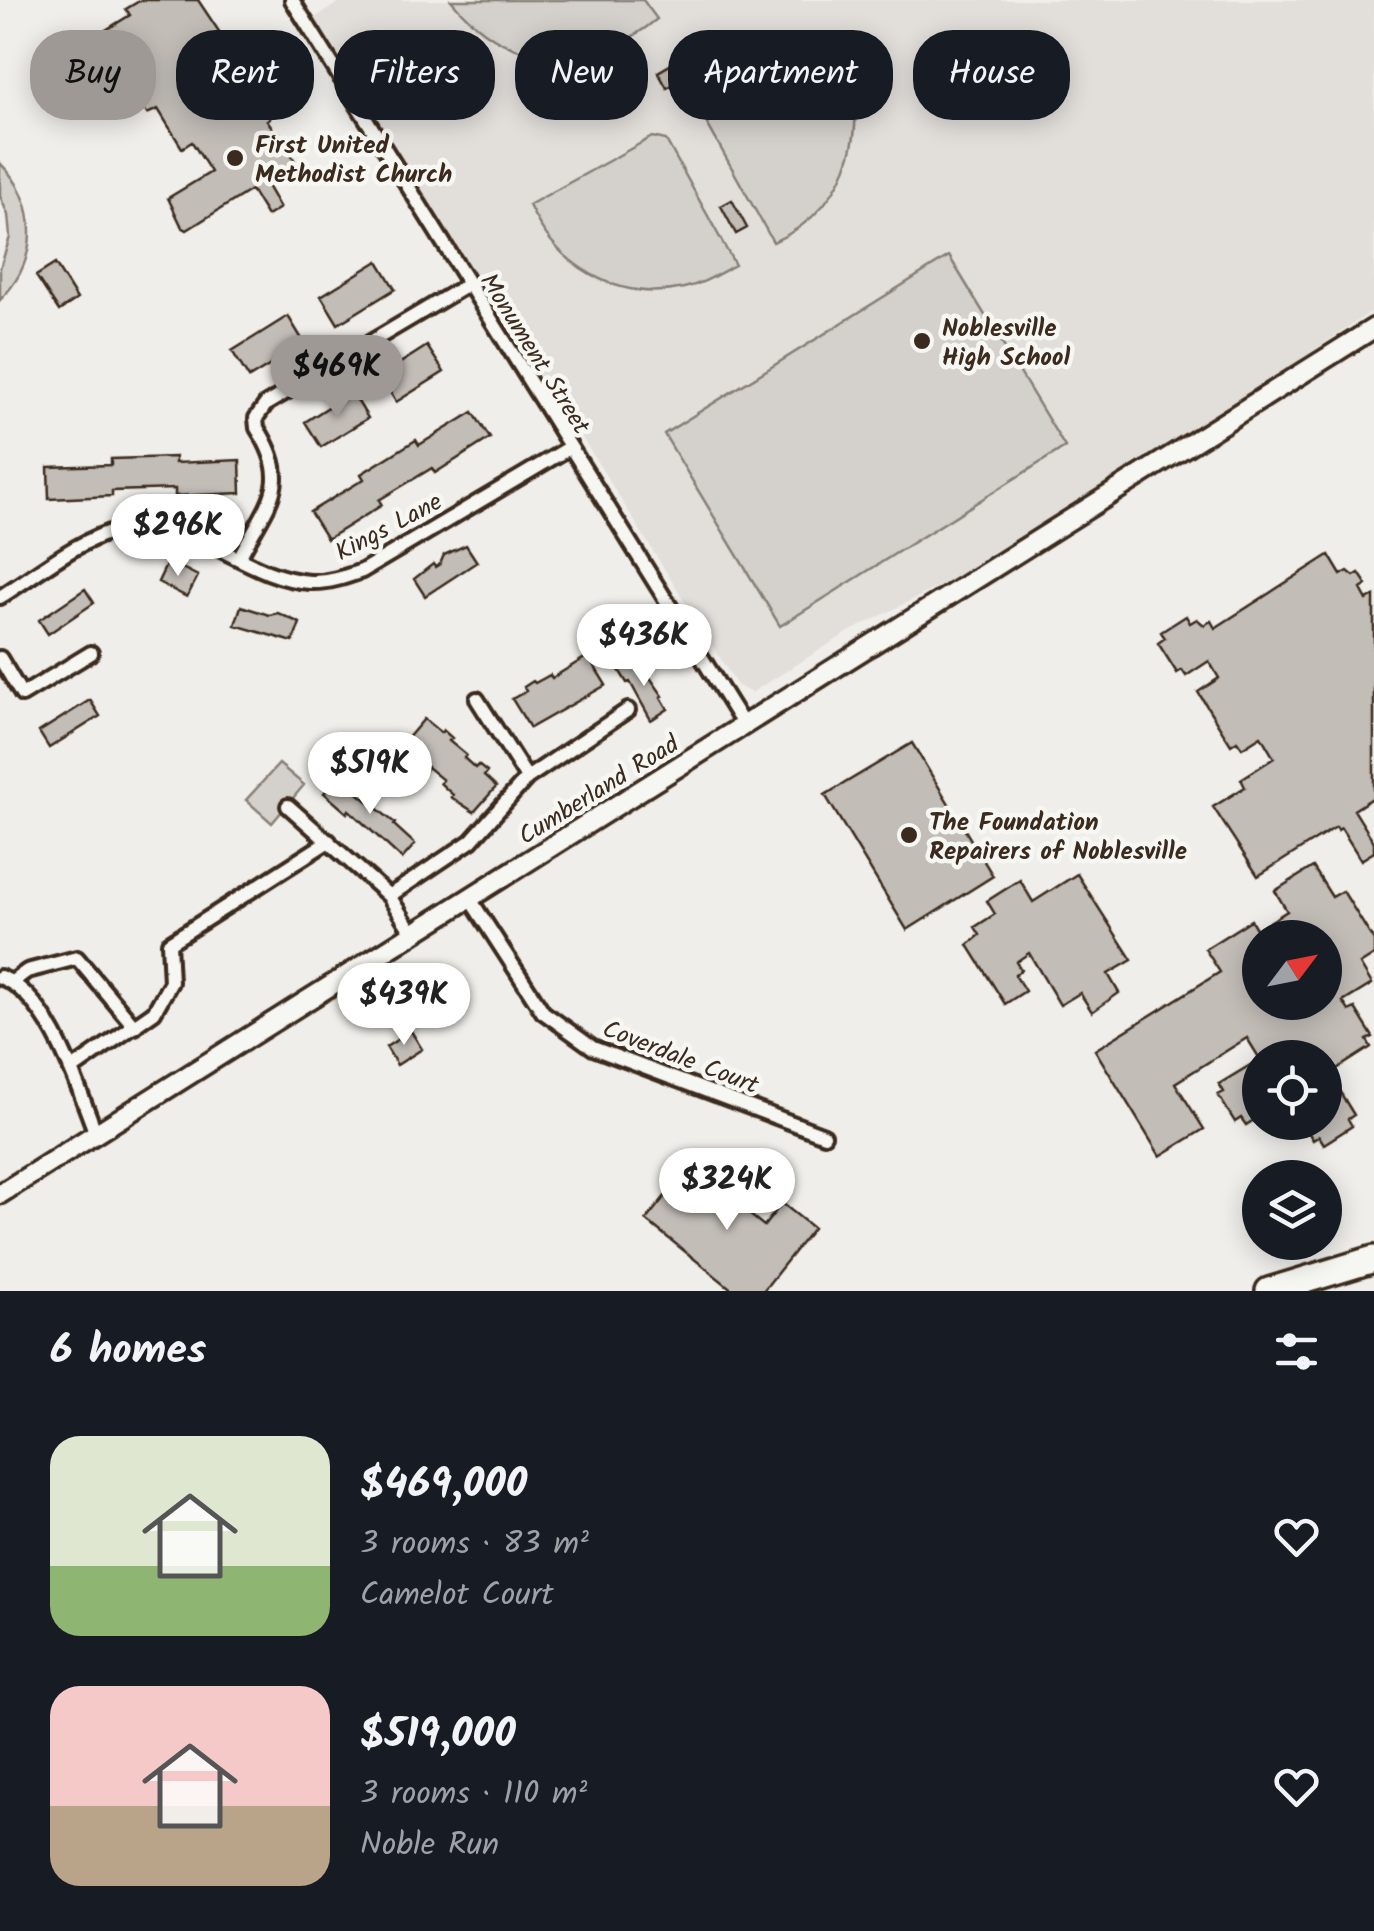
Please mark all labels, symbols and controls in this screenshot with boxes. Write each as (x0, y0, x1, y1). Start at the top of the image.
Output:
chip: Buy (30, 30, 156, 120)
chip: Rent (176, 30, 314, 120)
chip: Filters (334, 30, 495, 120)
chip: New (515, 30, 648, 120)
chip: Apartment (668, 30, 893, 120)
chip: House (913, 30, 1070, 120)
place label: First United Methodist Church (255, 126, 452, 195)
marker: First United Methodist Church (224, 147, 246, 169)
street label: Monument Street (469, 265, 600, 443)
place label: Noblesville High School (942, 309, 1070, 378)
marker: Noblesville High School (911, 330, 933, 352)
pin: $469K (267, 335, 407, 420)
text: $469K (292, 342, 382, 393)
street label: Kings Lane (328, 483, 450, 573)
pin: $296K (108, 494, 248, 579)
text: $296K (133, 501, 223, 552)
pin: $436K (574, 604, 714, 689)
text: $436K (599, 611, 689, 662)
street label: Cumberland Road (511, 724, 689, 856)
pin: $519K (300, 732, 440, 817)
text: $519K (330, 739, 410, 790)
place label: The Foundation Repairers of Noblesville (929, 803, 1187, 872)
marker: The Foundation Repairers of Noblesville (898, 824, 920, 846)
north arrow (1242, 920, 1342, 1020)
map controls (1242, 920, 1342, 1260)
pin: $439K (334, 963, 474, 1048)
text: $439K (359, 970, 449, 1021)
street label: Coverdale Court (596, 1010, 764, 1106)
button: locate (1242, 1040, 1342, 1140)
pin: $324K (657, 1148, 797, 1233)
text: $324K (681, 1155, 773, 1206)
button: layers (1242, 1160, 1342, 1260)
text: 6 homes (50, 1318, 206, 1385)
icon: filters (1269, 1324, 1324, 1379)
text: $469,000 (360, 1452, 527, 1519)
icon: home (130, 1476, 250, 1596)
icon: heart (1269, 1509, 1324, 1564)
text: 3 rooms · 83 m² (360, 1519, 589, 1570)
text: Camelot Court (360, 1570, 554, 1621)
text: $519,000 (360, 1702, 516, 1769)
icon: home (130, 1726, 250, 1846)
icon: heart (1269, 1759, 1324, 1814)
text: 3 rooms · 110 m² (360, 1769, 587, 1820)
text: Noble Run (360, 1820, 499, 1871)

